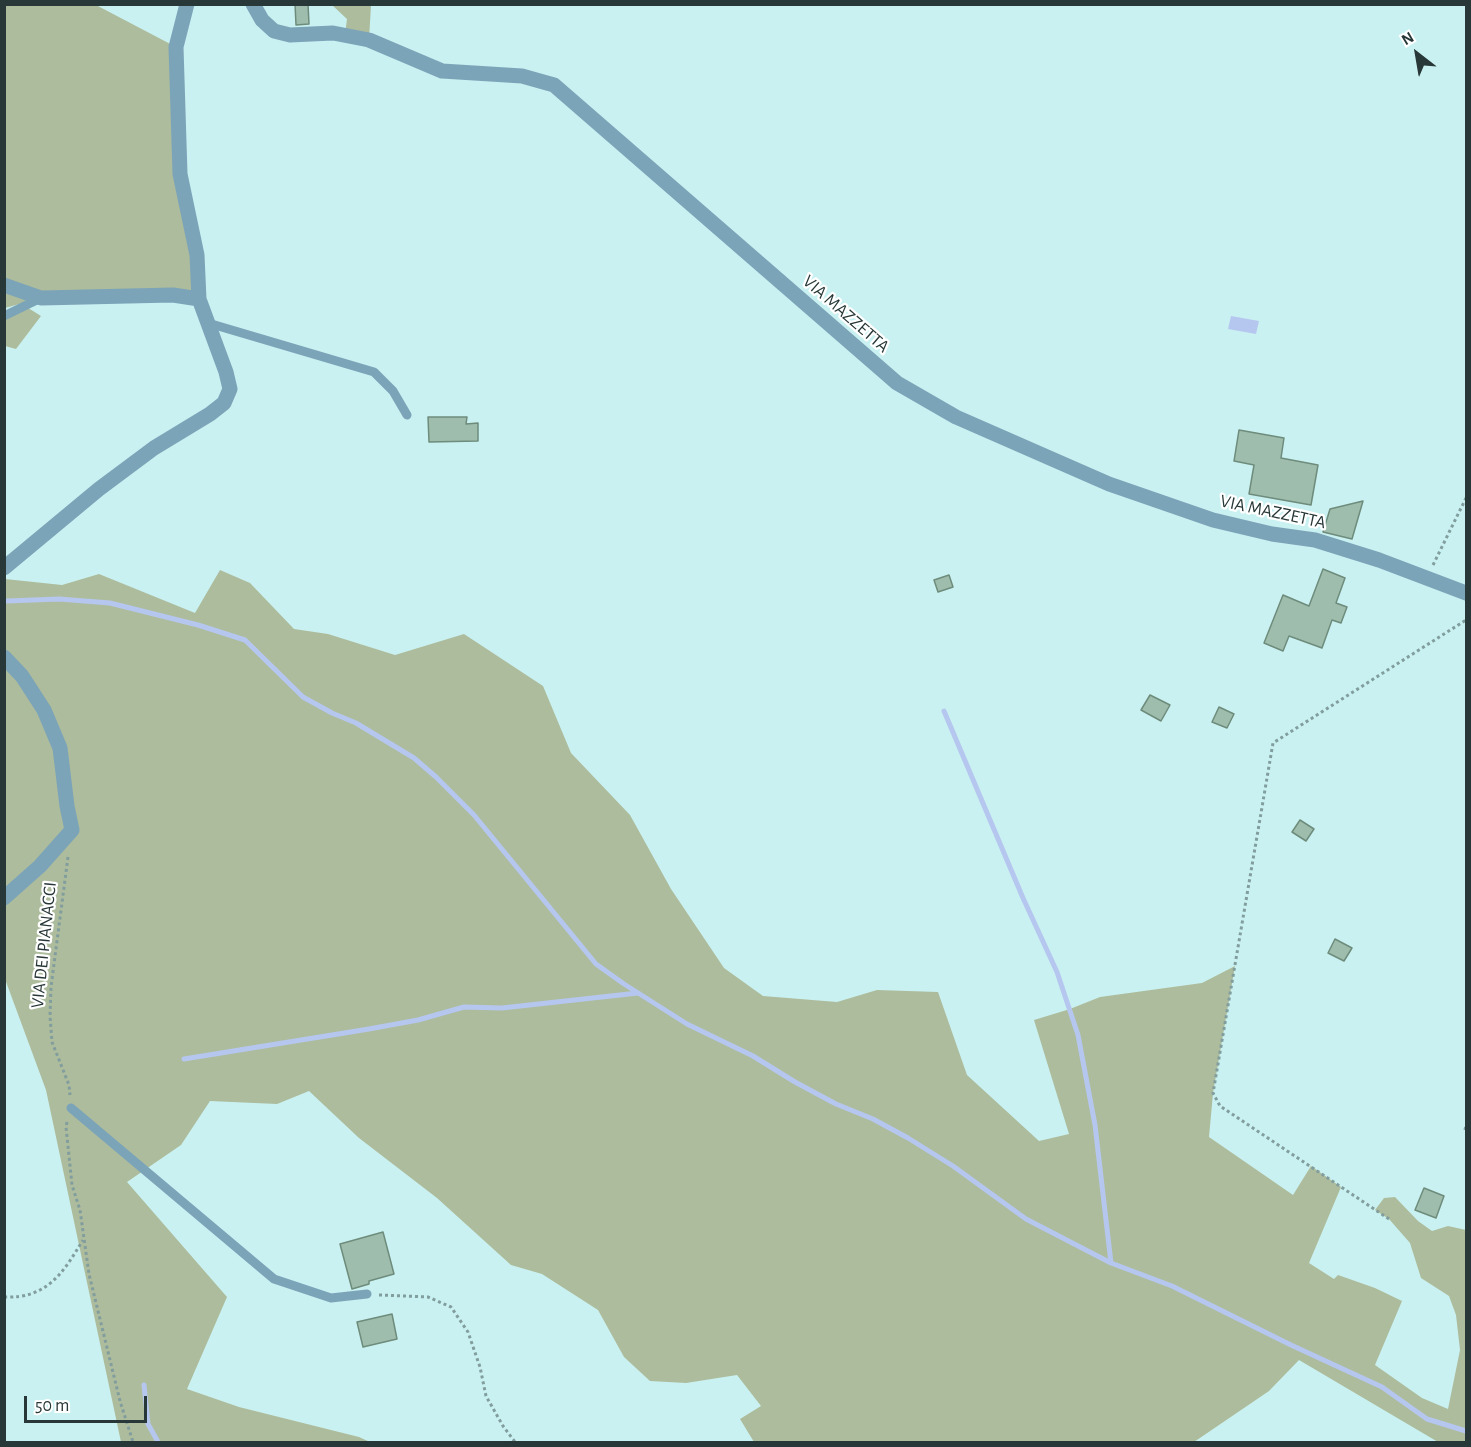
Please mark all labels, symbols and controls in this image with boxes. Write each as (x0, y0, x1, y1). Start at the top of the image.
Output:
north arrow (1387, 24, 1447, 84)
text: N (1399, 29, 1417, 48)
street label: VIA MAZZETTA (798, 271, 894, 357)
street label: VIA MAZZETTA (1218, 490, 1328, 534)
street label: VIA DEI PIANACCI (27, 881, 61, 1009)
scale bar (27, 1384, 150, 1422)
text: 50 m (35, 1397, 69, 1415)

